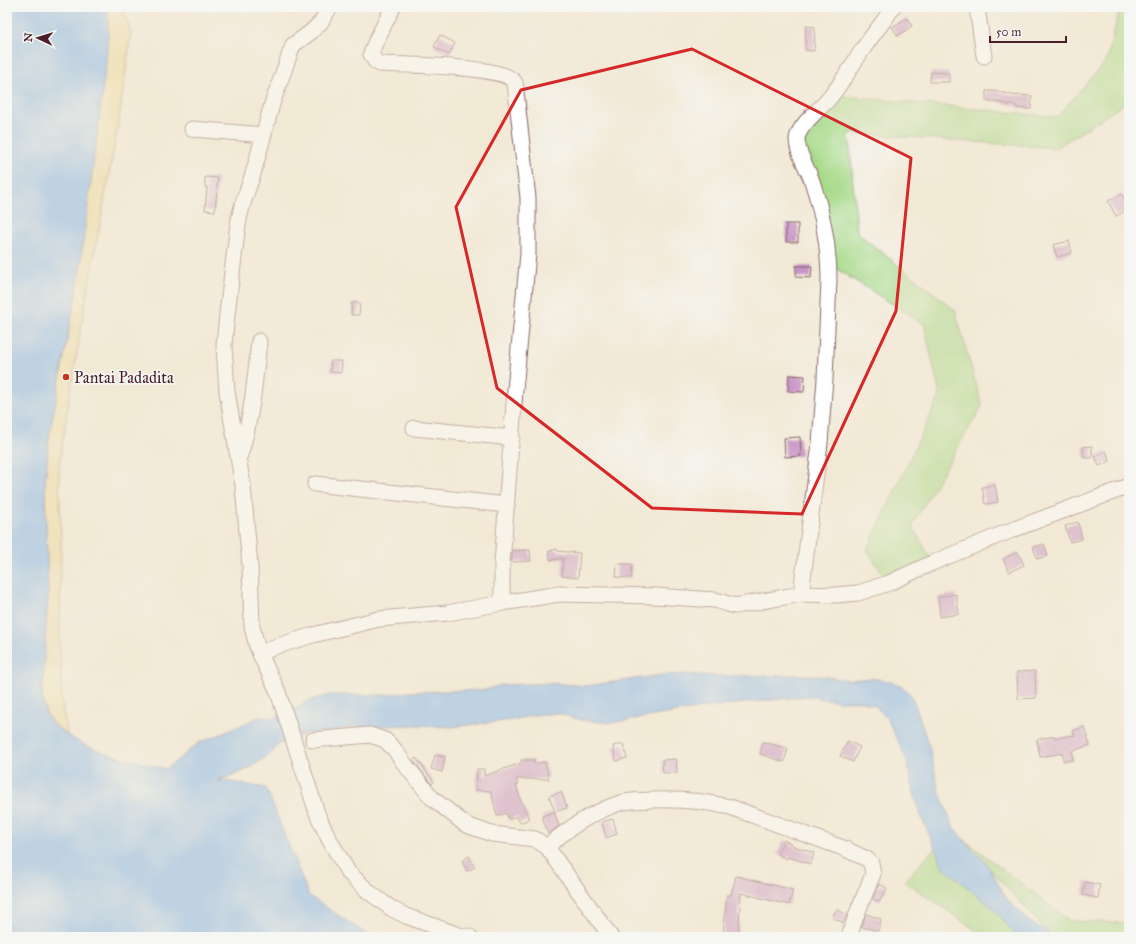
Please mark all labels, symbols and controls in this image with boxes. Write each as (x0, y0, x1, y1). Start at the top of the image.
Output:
north arrow (18, 18, 58, 58)
scale bar (990, 18, 1066, 44)
text: 50 m (996, 25, 1021, 39)
text: N (22, 32, 35, 42)
place label: Pantai Padadita (74, 368, 174, 387)
marker: Pantai Padadita (61, 372, 71, 382)

